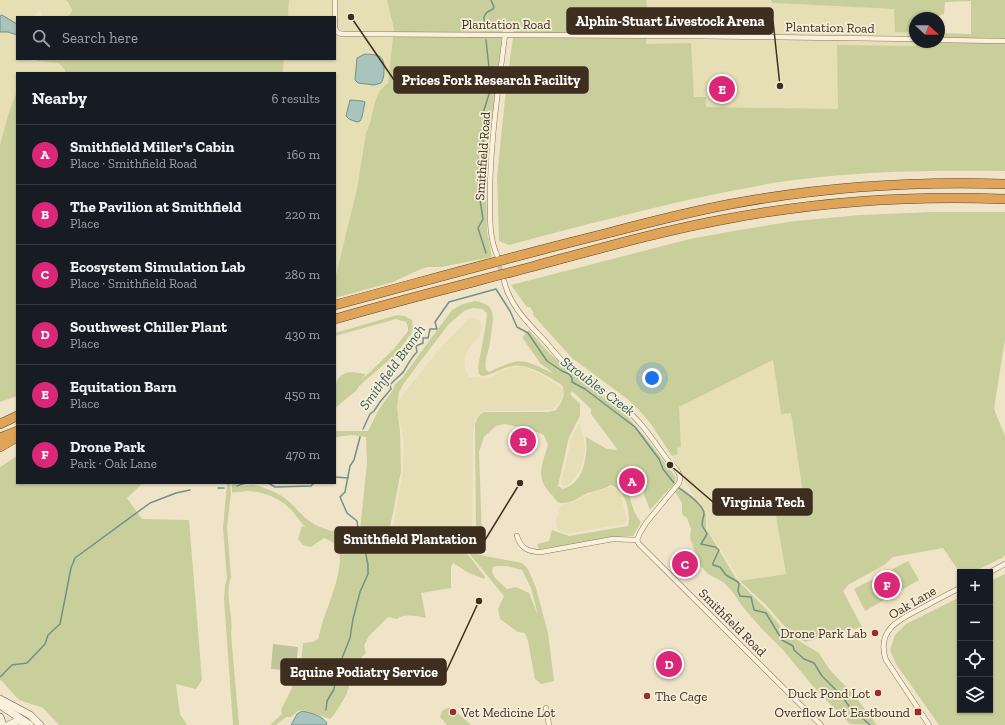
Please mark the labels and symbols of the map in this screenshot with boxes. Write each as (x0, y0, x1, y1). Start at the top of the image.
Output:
callout: Alphin-Stuart Livestock Arena (567, 8, 773, 34)
north arrow (909, 12, 945, 48)
text: Alphin-Stuart Livestock Arena (575, 13, 765, 30)
street label: Plantation Road (461, 17, 551, 32)
street label: Plantation Road (785, 19, 875, 36)
callout: Prices Fork Research Facility (394, 67, 588, 93)
text: Prices Fork Research Facility (402, 72, 581, 89)
pin: E (709, 74, 735, 104)
street label: Smithfield Road (472, 111, 493, 201)
water label: Smithfield Branch (356, 321, 429, 413)
water label: Stroubles Creek (557, 353, 638, 420)
your location (642, 368, 662, 388)
pin: B (510, 426, 536, 456)
pin: A (619, 466, 645, 496)
callout: Virginia Tech (713, 489, 812, 515)
text: Virginia Tech (721, 494, 805, 511)
callout: Smithfield Plantation (335, 527, 485, 553)
text: Smithfield Plantation (343, 531, 477, 548)
pin: C (672, 549, 698, 579)
pin: F (874, 570, 900, 600)
street label: Oak Lane (886, 583, 939, 622)
street label: Smithfield Road (696, 586, 769, 659)
place label: Drone Park Lab (780, 626, 867, 641)
marker: Drone Park Lab (870, 628, 880, 638)
pin: D (656, 649, 682, 679)
callout: Equine Podiatry Service (281, 659, 446, 685)
text: Equine Podiatry Service (290, 664, 438, 681)
place label: Duck Pond Lot (788, 686, 870, 701)
marker: Duck Pond Lot (873, 688, 883, 698)
place label: The Cage (655, 689, 707, 704)
marker: The Cage (642, 691, 652, 701)
place label: Vet Medicine Lot (460, 705, 555, 720)
place label: Overflow Lot Eastbound (775, 705, 910, 720)
marker: Vet Medicine Lot (448, 707, 458, 717)
marker: Overflow Lot Eastbound (913, 707, 923, 717)

